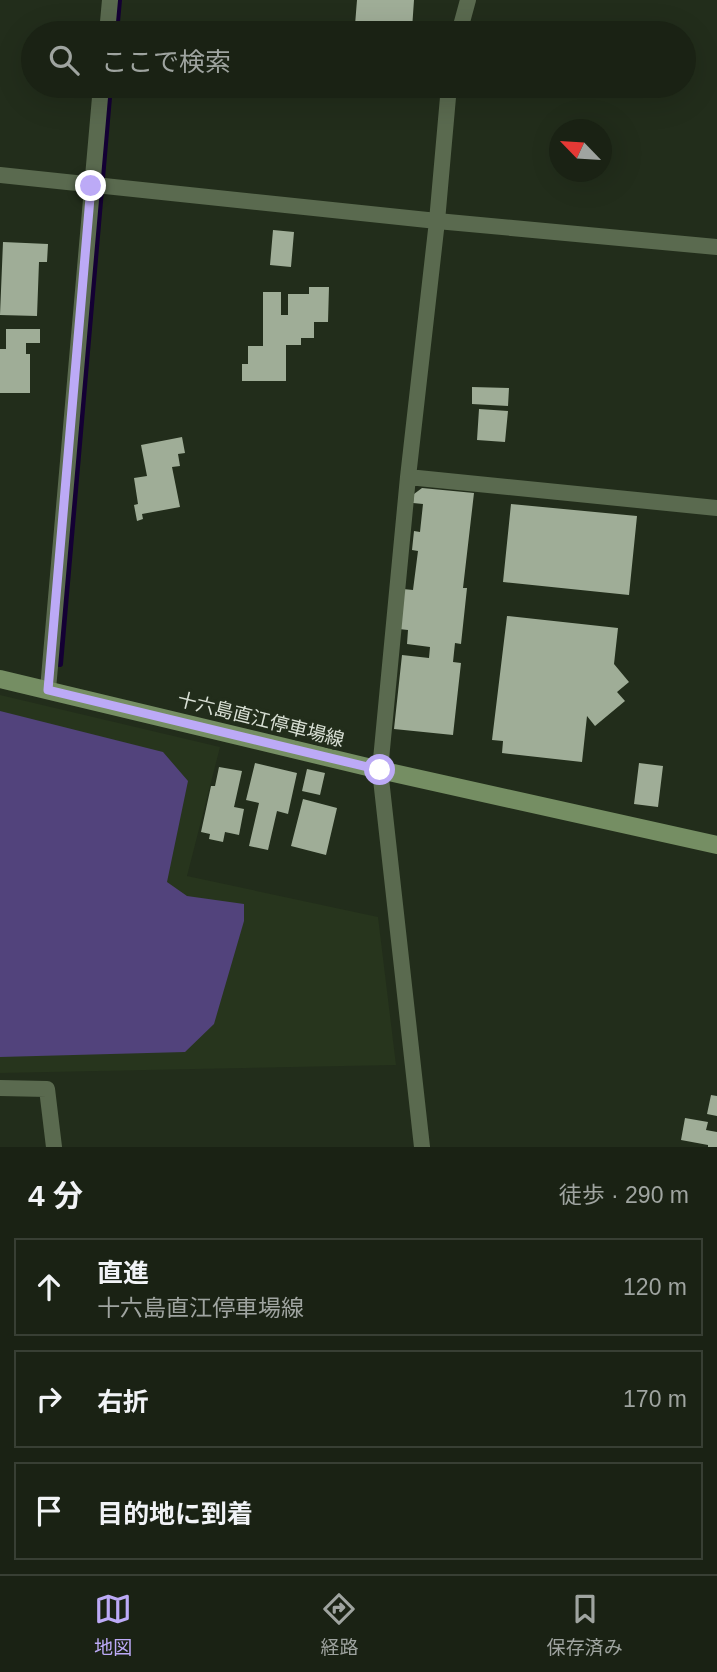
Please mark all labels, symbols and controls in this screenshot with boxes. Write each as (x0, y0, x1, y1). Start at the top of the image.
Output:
search box (21, 21, 696, 98)
icon: search (45, 41, 83, 79)
text: ここで検索 (101, 47, 231, 77)
north arrow (549, 119, 612, 182)
route end (75, 170, 106, 201)
street label: 十六島直江停車場線 (175, 689, 346, 750)
route start (364, 754, 395, 785)
text: 4 分 (28, 1179, 83, 1212)
text: 徒歩 · 290 m (559, 1182, 689, 1208)
text: 直進 (97, 1258, 149, 1288)
icon: ahead (30, 1268, 68, 1306)
text: 120 m (623, 1274, 687, 1300)
text: 十六島直江停車場線 (97, 1295, 304, 1321)
icon: right (30, 1380, 68, 1418)
text: 170 m (623, 1386, 687, 1412)
text: 右折 (97, 1387, 149, 1417)
icon: arrive (30, 1492, 68, 1530)
text: 目的地に到着 (97, 1499, 253, 1529)
tab: 地図 (94, 1590, 132, 1659)
tab: 経路 (320, 1590, 359, 1659)
tab: 保存済み (547, 1590, 623, 1659)

